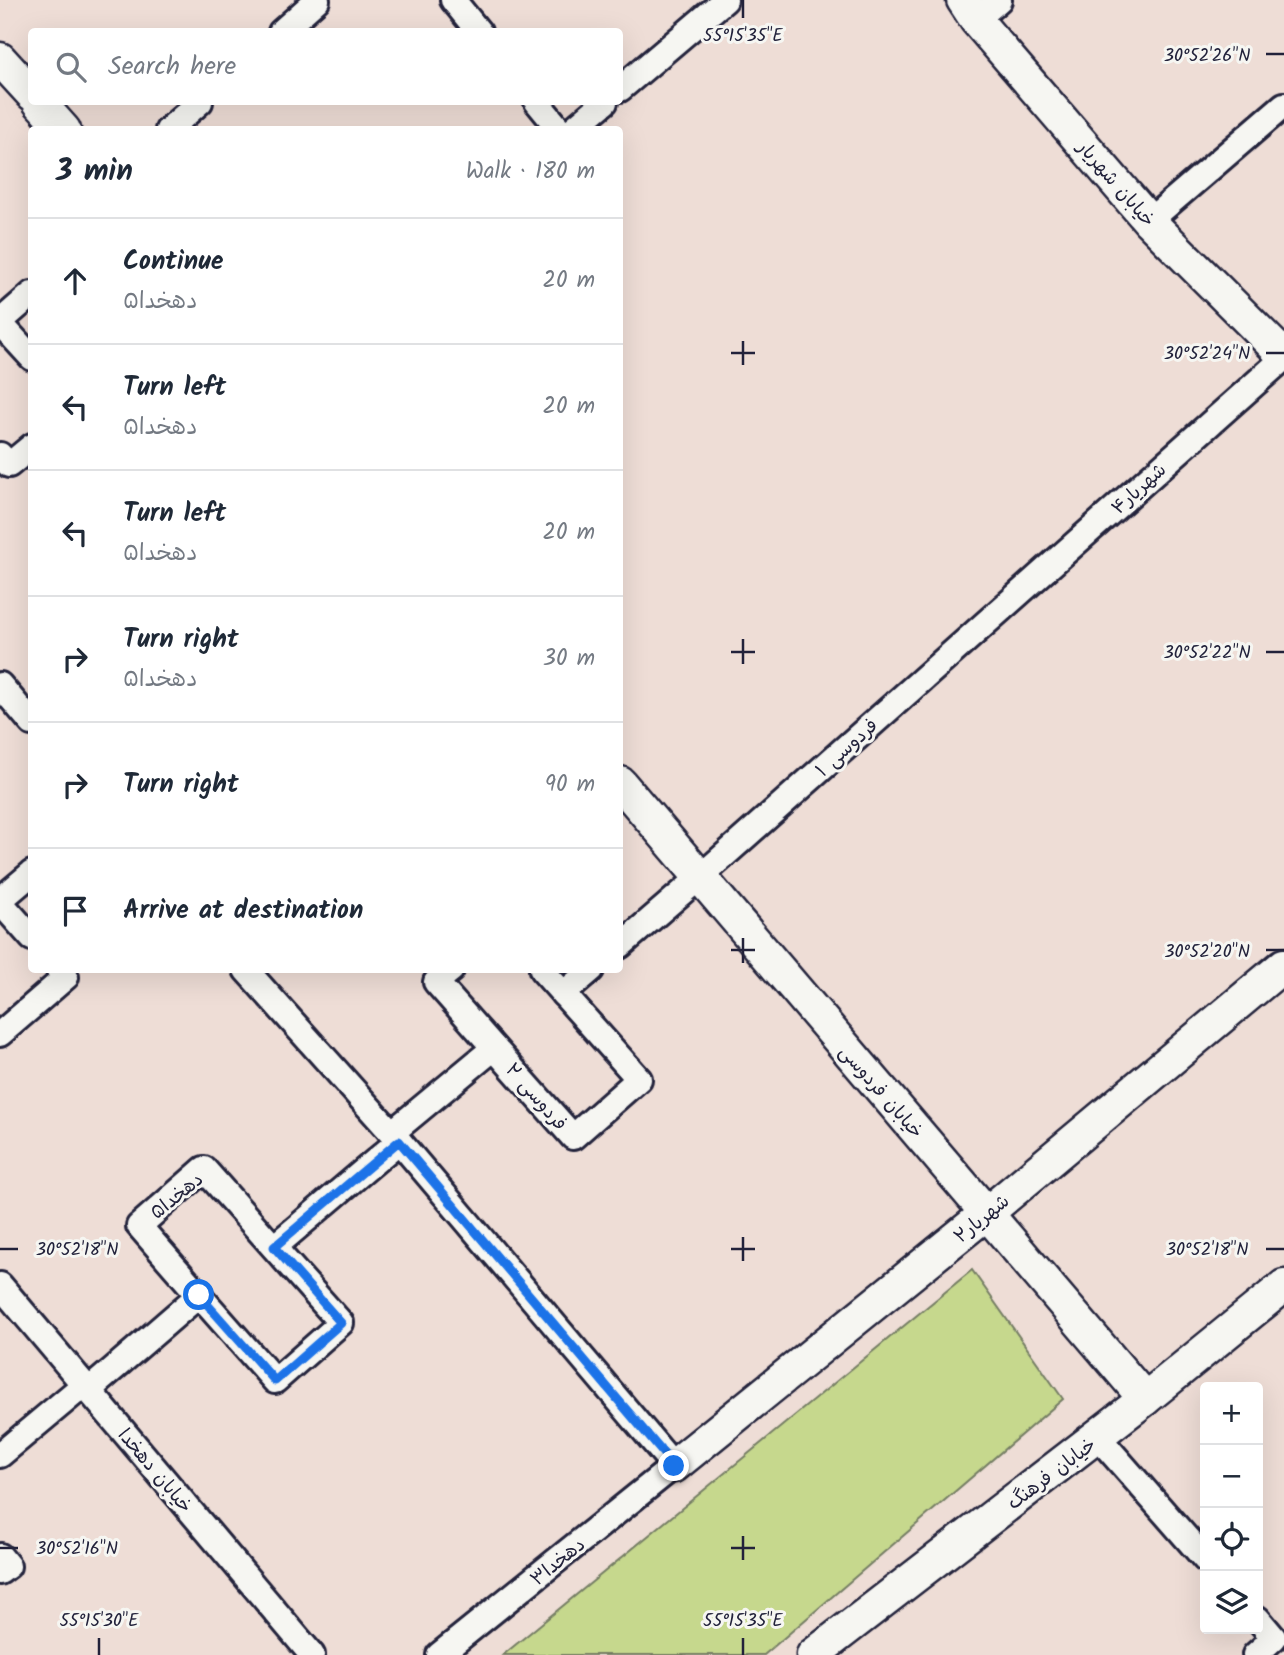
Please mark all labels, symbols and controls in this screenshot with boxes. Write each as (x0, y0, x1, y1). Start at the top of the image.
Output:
text: 55°15'35"E (703, 22, 783, 51)
search box (28, 28, 623, 105)
text: 30°52'26"N (1164, 42, 1250, 71)
text: Search here (108, 46, 236, 88)
icon: search (52, 48, 90, 86)
street label: خیابان شهریار (1068, 133, 1162, 234)
text: 3 min (56, 148, 133, 196)
text: Walk · 180 m (466, 154, 595, 190)
text: Continue (123, 241, 224, 283)
icon: ahead (56, 262, 94, 300)
text: 20 m (543, 263, 595, 299)
text: دهخدا۵ (123, 284, 197, 320)
text: 30°52'24"N (1164, 340, 1250, 369)
text: Turn left (123, 367, 226, 409)
icon: left (56, 388, 94, 426)
text: 20 m (543, 389, 595, 425)
text: دهخدا۵ (123, 410, 197, 446)
street label: شهریار۴ (1105, 456, 1174, 523)
text: Turn left (123, 493, 226, 535)
icon: left (56, 514, 94, 552)
text: 20 m (543, 515, 595, 551)
text: دهخدا۵ (123, 536, 197, 572)
text: Turn right (123, 619, 239, 661)
text: 30°52'22"N (1163, 639, 1251, 668)
icon: right (56, 640, 94, 678)
text: 30 m (543, 641, 595, 677)
text: دهخدا۵ (123, 662, 197, 698)
street label: فردوسی ۱ (809, 712, 886, 785)
text: Turn right (123, 764, 239, 806)
icon: right (56, 766, 94, 804)
text: 90 m (545, 767, 595, 803)
text: Arrive at destination (123, 890, 363, 932)
icon: arrive (56, 892, 94, 930)
text: 30°52'20"N (1164, 938, 1250, 967)
street label: خیابان فردوسی (831, 1039, 930, 1146)
street label: فردوسی ۲ (497, 1057, 574, 1138)
street label: دهخدا۵ (144, 1166, 211, 1228)
street label: شهریار۲ (948, 1188, 1017, 1252)
text: 30°52'18"N (36, 1236, 118, 1265)
text: 30°52'18"N (1166, 1236, 1248, 1265)
route start (183, 1279, 214, 1310)
map controls (1200, 1382, 1263, 1634)
button: + (1200, 1382, 1263, 1445)
street label: خیابان دهخدا (110, 1422, 199, 1520)
street label: خیابان فرهنگ (1001, 1431, 1103, 1518)
button: − (1200, 1445, 1263, 1508)
route end (658, 1450, 689, 1481)
button: locate (1200, 1508, 1263, 1571)
street label: دهخدا۳ (524, 1531, 592, 1594)
text: 30°52'16"N (36, 1535, 118, 1564)
button: layers (1200, 1571, 1263, 1634)
text: 55°15'30"E (59, 1607, 139, 1636)
text: 55°15'35"E (703, 1607, 783, 1636)

